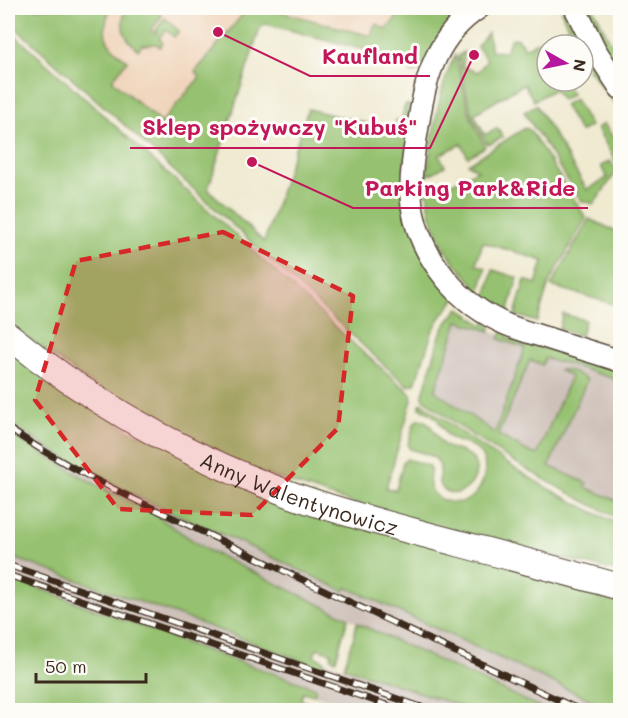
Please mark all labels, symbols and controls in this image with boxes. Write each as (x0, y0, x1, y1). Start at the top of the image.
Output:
north arrow (535, 33, 595, 93)
callout: Kaufland (310, 36, 430, 76)
text: Kaufland (322, 41, 418, 70)
text: N (569, 58, 592, 73)
callout: Sklep spożywczy "Kubuś" (130, 108, 430, 148)
text: Sklep spożywczy "Kubuś" (142, 112, 418, 141)
callout: Parking Park&Ride (353, 168, 588, 208)
text: Parking Park&Ride (365, 173, 575, 202)
street label: Anny Walentynowicz (196, 445, 401, 540)
scale bar (36, 646, 146, 684)
text: 50 m (45, 654, 87, 678)

